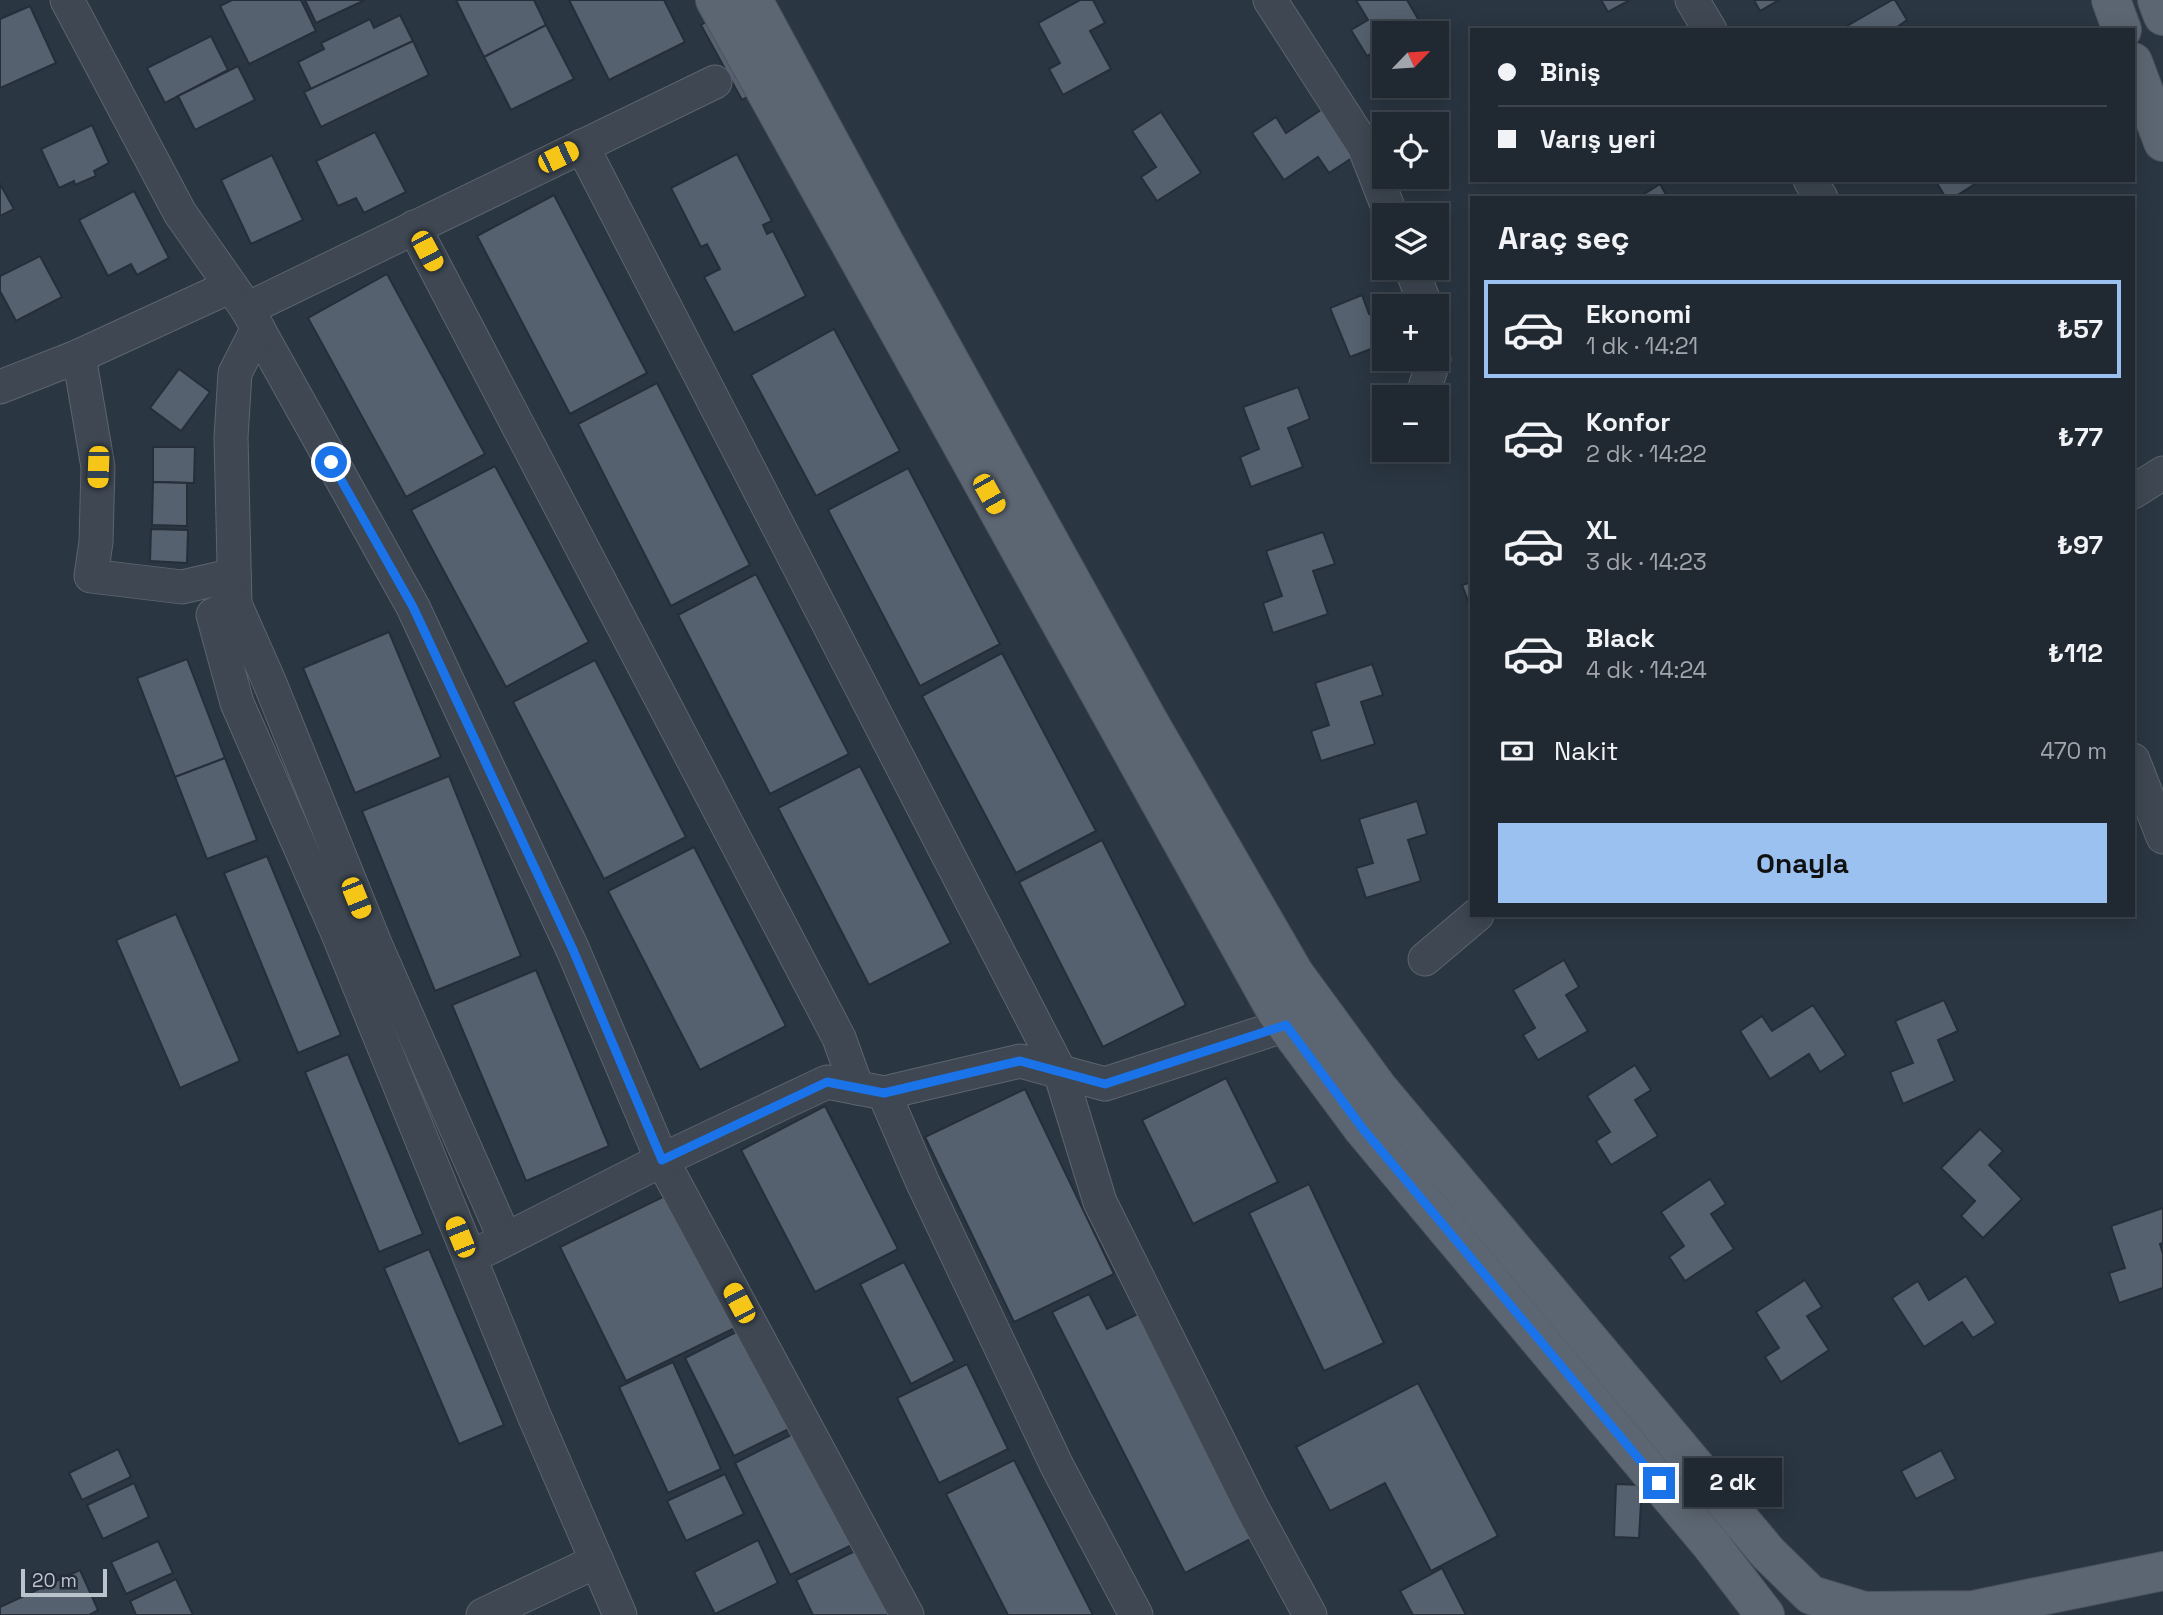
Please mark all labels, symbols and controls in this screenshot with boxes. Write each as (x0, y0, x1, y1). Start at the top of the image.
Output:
north arrow (1372, 21, 1449, 98)
map controls (1372, 21, 1449, 462)
text: Biniş (1540, 55, 1601, 89)
button: locate (1372, 112, 1449, 189)
text: Varış yeri (1540, 122, 1656, 156)
car (535, 138, 582, 176)
button: layers (1372, 203, 1449, 280)
text: Araç seç (1498, 218, 1630, 258)
car (408, 228, 447, 274)
button: + (1372, 294, 1449, 371)
text: Ekonomi (1586, 297, 1691, 331)
icon: car (1502, 298, 1565, 361)
text: ₺57 (2057, 312, 2103, 346)
text: 1 dk · 14:21 (1586, 331, 1698, 361)
button: − (1372, 385, 1449, 462)
text: Konfor (1586, 405, 1671, 439)
icon: car (1502, 406, 1565, 469)
text: ₺77 (2058, 420, 2103, 454)
text: 2 dk · 14:22 (1586, 439, 1707, 469)
car (87, 446, 110, 488)
route start (315, 446, 347, 478)
car (970, 471, 1009, 517)
text: XL (1586, 513, 1617, 547)
icon: car (1502, 514, 1565, 577)
text: ₺97 (2057, 528, 2103, 562)
text: 3 dk · 14:23 (1586, 547, 1707, 577)
text: Black (1586, 621, 1655, 655)
icon: car (1502, 622, 1565, 685)
text: ₺112 (2048, 636, 2103, 670)
text: 4 dk · 14:24 (1586, 655, 1707, 685)
icon: cash (1498, 732, 1536, 770)
text: Nakit (1554, 734, 1619, 768)
text: 470 m (2040, 736, 2107, 766)
button: Onayla (1498, 823, 2107, 903)
car (339, 875, 374, 921)
car (443, 1214, 478, 1260)
car (720, 1280, 759, 1326)
callout: 2 dk (1684, 1458, 1782, 1508)
route end (1643, 1467, 1675, 1499)
text: 2 dk (1709, 1467, 1757, 1497)
scale bar (21, 1566, 107, 1598)
text: 20 m (32, 1568, 77, 1593)

